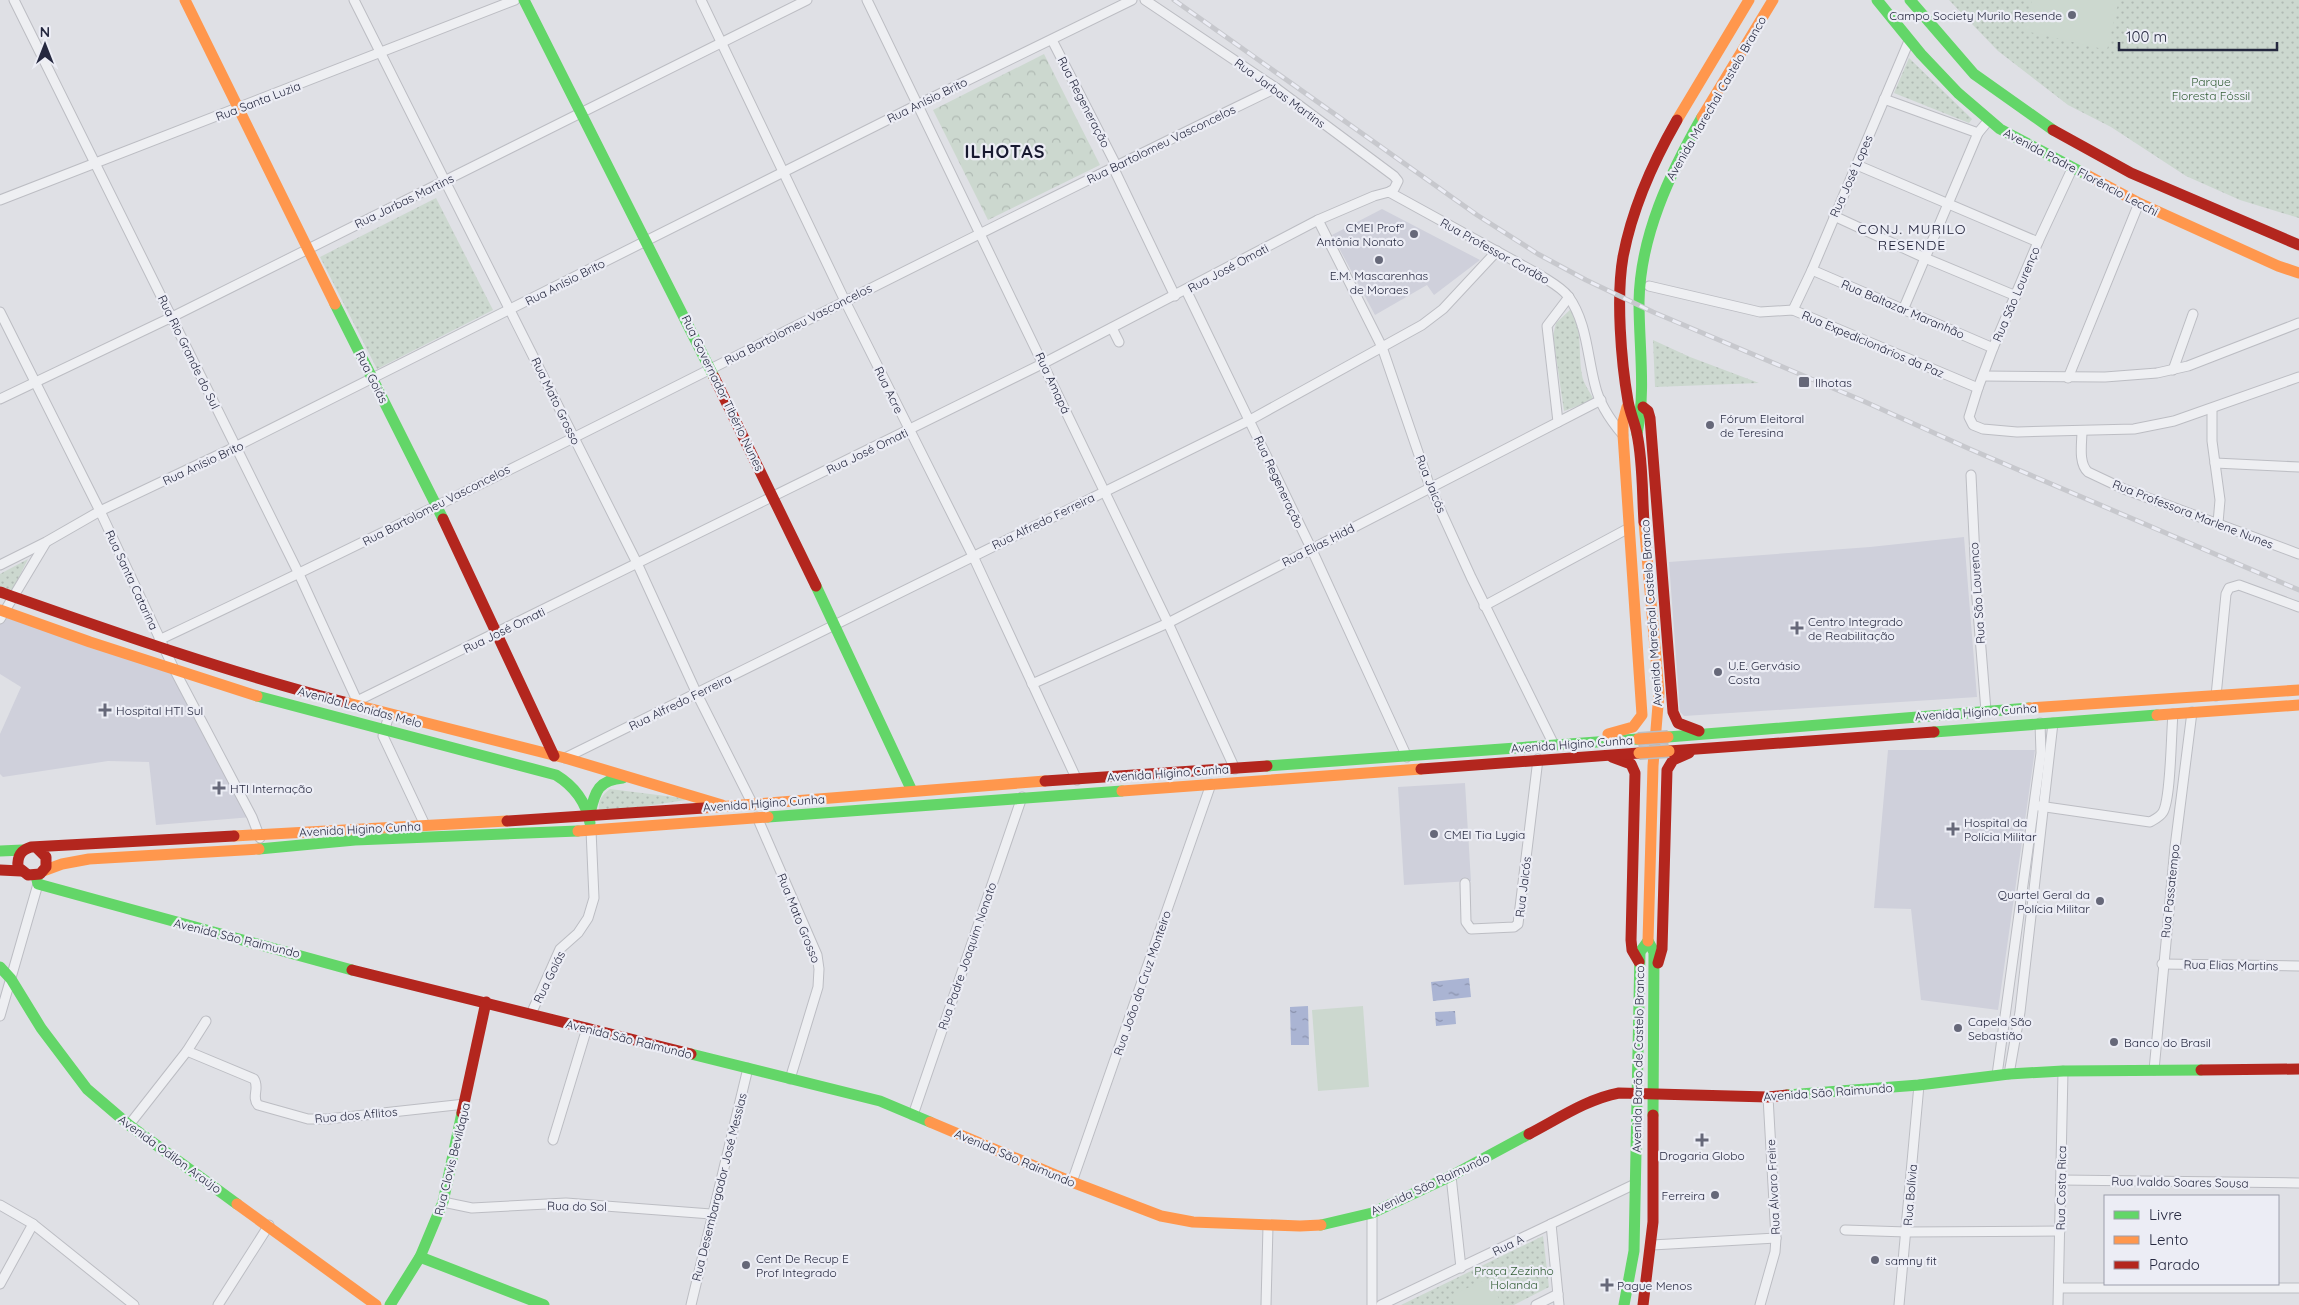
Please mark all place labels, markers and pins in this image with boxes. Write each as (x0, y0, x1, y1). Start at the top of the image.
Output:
place label: Campo Society Murilo Resende (1889, 8, 2062, 23)
marker: Campo Society Murilo Resende (2066, 9, 2078, 21)
place label: CMEI Profª Antônia Nonato (1316, 220, 1404, 249)
marker: CMEI Profª Antônia Nonato (1408, 228, 1420, 240)
marker: E.M. Mascarenhas de Moraes (1373, 254, 1385, 266)
place label: E.M. Mascarenhas de Moraes (1330, 268, 1429, 297)
marker: Ilhotas (1797, 375, 1811, 389)
place label: Ilhotas (1815, 375, 1852, 390)
place label: Fórum Eleitoral de Teresina (1720, 411, 1804, 440)
marker: Fórum Eleitoral de Teresina (1704, 419, 1716, 431)
place label: Centro Integrado de Reabilitação (1808, 614, 1903, 643)
marker: Centro Integrado de Reabilitação (1790, 621, 1804, 635)
place label: U.E. Gervásio Costa (1728, 658, 1800, 687)
marker: U.E. Gervásio Costa (1712, 666, 1724, 678)
marker: Hospital HTI Sul (98, 703, 112, 717)
place label: Hospital HTI Sul (116, 703, 203, 718)
marker: HTI Internação (212, 781, 226, 795)
place label: HTI Internação (230, 781, 312, 796)
place label: Hospital da Polícia Militar (1964, 815, 2037, 844)
marker: Hospital da Polícia Militar (1946, 822, 1960, 836)
place label: CMEI Tia Lygia (1444, 827, 1525, 842)
marker: CMEI Tia Lygia (1428, 828, 1440, 840)
place label: Quartel Geral da Polícia Militar (1998, 887, 2090, 916)
marker: Quartel Geral da Polícia Militar (2094, 895, 2106, 907)
place label: Capela São Sebastião (1968, 1014, 2032, 1043)
marker: Capela São Sebastião (1952, 1022, 1964, 1034)
place label: Banco do Brasil (2124, 1035, 2211, 1050)
marker: Banco do Brasil (2108, 1036, 2120, 1048)
marker: Drogaria Globo (1696, 1134, 1708, 1146)
place label: Drogaria Globo (1659, 1148, 1745, 1163)
place label: Ferreira (1662, 1188, 1705, 1203)
marker: Ferreira (1709, 1189, 1721, 1201)
place label: Cent De Recup E Prof Integrado (756, 1251, 849, 1280)
place label: samny fit (1885, 1253, 1937, 1268)
marker: samny fit (1869, 1254, 1881, 1266)
marker: Cent De Recup E Prof Integrado (740, 1259, 752, 1271)
place label: Pague Menos (1617, 1278, 1693, 1293)
marker: Pague Menos (1601, 1279, 1613, 1291)

